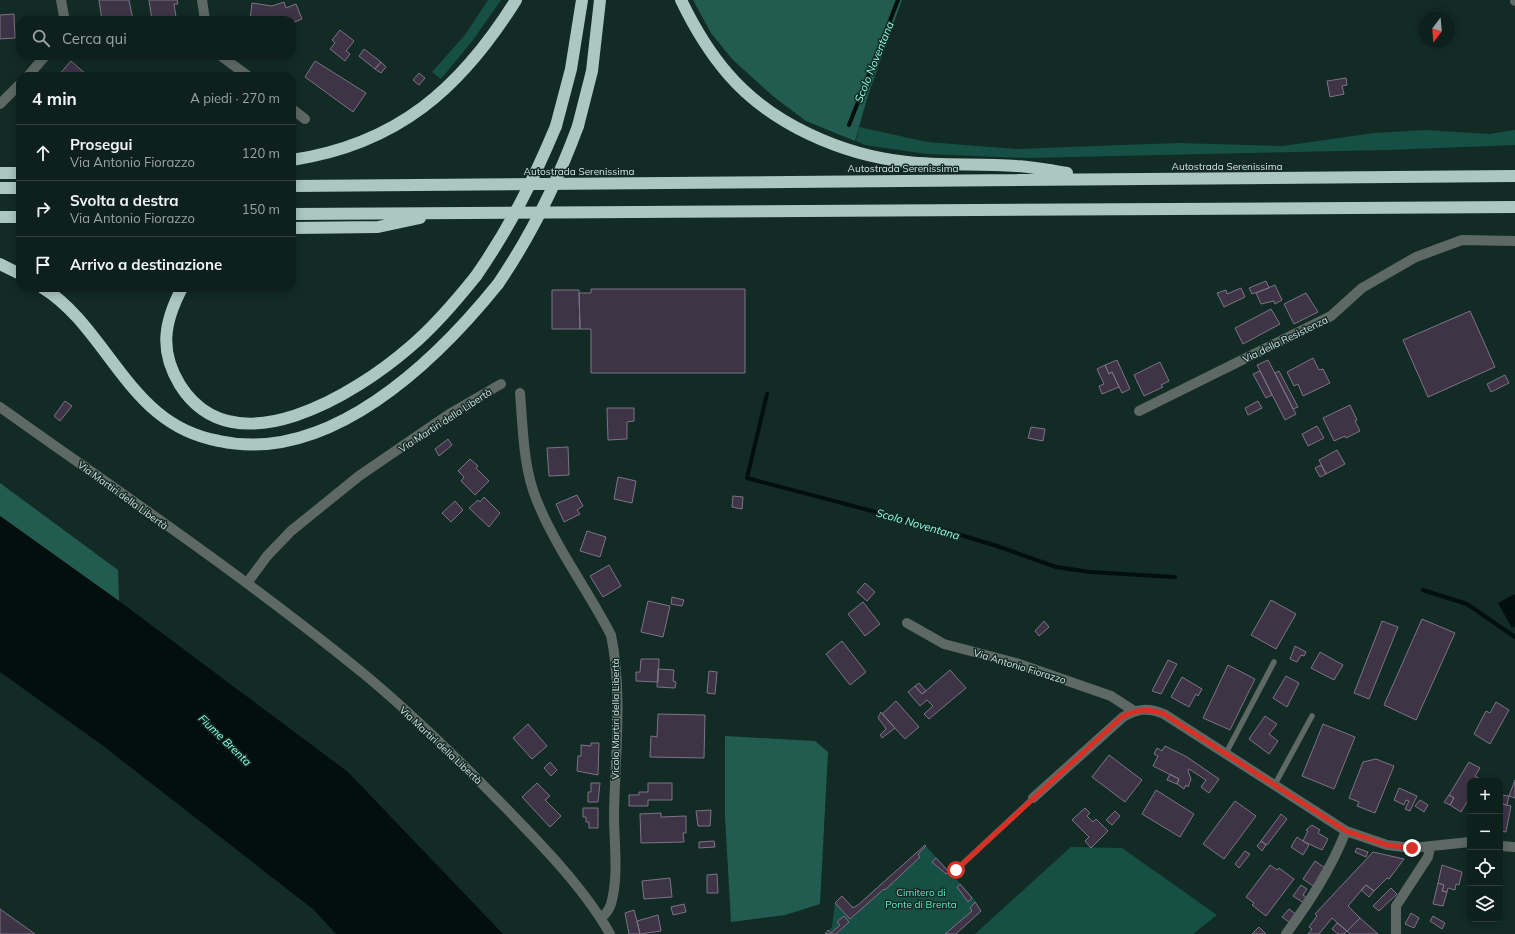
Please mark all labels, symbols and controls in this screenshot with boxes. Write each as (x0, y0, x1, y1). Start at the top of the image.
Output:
north arrow (1419, 12, 1455, 48)
search box (16, 16, 296, 60)
water label: Scolo Noventana (851, 19, 897, 105)
icon: search (30, 27, 52, 49)
text: Cerca qui (62, 29, 127, 48)
text: 4 min (32, 88, 77, 109)
text: A piedi · 270 m (190, 90, 280, 106)
text: Prosegui (70, 135, 132, 154)
icon: ahead (32, 142, 54, 164)
text: 120 m (242, 145, 280, 161)
text: Via Antonio Fiorazzo (70, 154, 195, 170)
street label: Autostrada Serenissima (1172, 160, 1282, 173)
street label: Autostrada Serenissima (848, 162, 958, 175)
street label: Autostrada Serenissima (524, 165, 634, 178)
text: Svolta a destra (70, 191, 179, 210)
icon: right (32, 198, 54, 220)
text: 150 m (242, 201, 280, 217)
text: Via Antonio Fiorazzo (70, 210, 195, 226)
icon: arrive (32, 254, 54, 276)
text: Arrivo a destinazione (70, 255, 222, 274)
street label: Via della Resistenza (1240, 313, 1330, 366)
street label: Via Martiri della Libertà (396, 385, 494, 455)
street label: Via Martiri della Libertà (75, 458, 170, 533)
water label: Scolo Noventana (875, 505, 962, 543)
street label: Via Antonio Fiorazzo (972, 646, 1068, 687)
street label: Vicolo Martiri della Libertà (609, 658, 622, 780)
street label: Via Martiri della Libertà (397, 704, 485, 787)
water label: Fiume Brenta (196, 711, 255, 769)
map controls (1467, 778, 1503, 922)
button: + (1467, 778, 1503, 814)
button: − (1467, 814, 1503, 850)
route end (1403, 839, 1421, 857)
button: locate (1467, 850, 1503, 886)
route start (947, 861, 965, 879)
park label: Cimitero di Ponte di Brenta (885, 886, 957, 911)
button: layers (1467, 886, 1503, 922)

